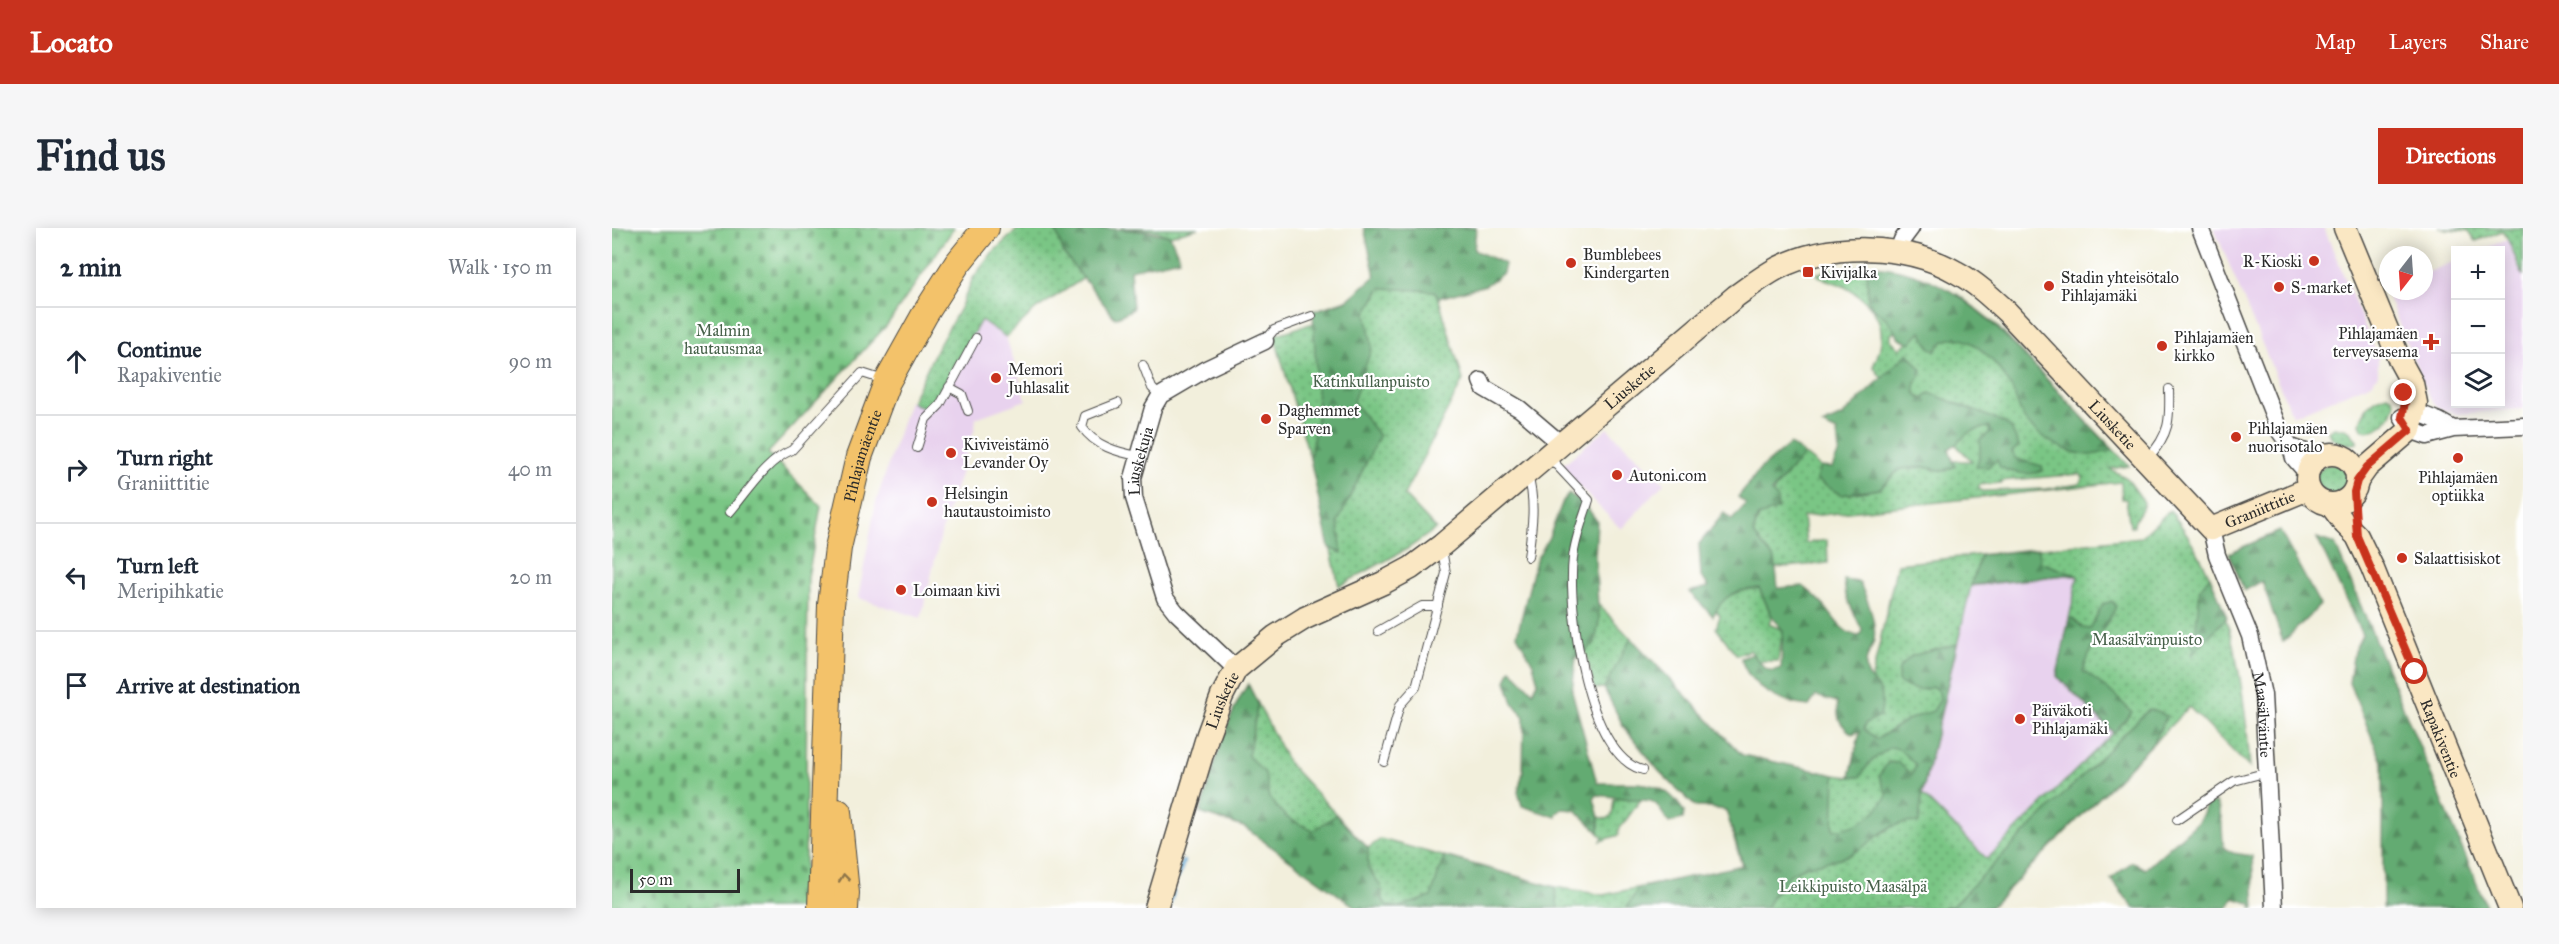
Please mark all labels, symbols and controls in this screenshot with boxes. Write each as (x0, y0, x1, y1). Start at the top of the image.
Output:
text: Locato (30, 25, 113, 60)
text: Map (2315, 29, 2356, 55)
text: Layers (2389, 29, 2447, 55)
text: Share (2480, 29, 2529, 55)
button: Directions (2378, 128, 2523, 184)
text: Find us (36, 130, 166, 182)
place label: Bumblebees Kindergarten (1583, 245, 1670, 283)
north arrow (2379, 246, 2433, 300)
map controls (2451, 246, 2505, 408)
button: + (2451, 246, 2505, 300)
text: 2 min (60, 251, 121, 283)
place label: R-Kioski (2243, 252, 2303, 271)
marker: R-Kioski (2307, 254, 2321, 268)
text: Walk · 150 m (448, 255, 552, 279)
marker: Bumblebees Kindergarten (1564, 256, 1578, 270)
place label: Kivijalka (1820, 263, 1877, 282)
marker: Kivijalka (1801, 265, 1815, 279)
place label: Stadin yhteisötalo Pihlajamäki (2061, 268, 2179, 305)
place label: S-market (2291, 278, 2353, 297)
marker: Stadin yhteisötalo Pihlajamäki (2042, 279, 2056, 293)
marker: S-market (2272, 280, 2286, 294)
button: − (2451, 300, 2505, 354)
park label: Malmin hautausmaa (684, 321, 762, 358)
place label: Pihlajamäen terveysasema (2333, 324, 2418, 361)
place label: Pihlajamäen kirkko (2174, 328, 2254, 365)
marker: Pihlajamäen terveysasema (2422, 333, 2440, 351)
text: Continue (117, 336, 202, 363)
marker: Pihlajamäen kirkko (2155, 339, 2169, 353)
icon: ahead (60, 345, 93, 378)
text: 90 m (509, 349, 552, 373)
button: layers (2451, 354, 2505, 408)
street label: Liusketie (1600, 359, 1659, 413)
place label: Memori Juhlasalit (1006, 360, 1070, 398)
text: Rapakiventie (117, 363, 222, 387)
marker: Memori Juhlasalit (989, 371, 1003, 385)
park label: Katinkullanpuisto (1312, 372, 1430, 391)
route end (2390, 379, 2416, 405)
street label: Liusketie (2085, 396, 2141, 454)
place label: Daghemmet Sparven (1278, 401, 1360, 438)
street label: Pihlajamäentie (839, 406, 886, 504)
marker: Daghemmet Sparven (1259, 412, 1273, 426)
place label: Pihlajamäen nuorisotalo (2248, 419, 2328, 456)
street label: Liuskekuja (1123, 424, 1157, 496)
marker: Pihlajamäen nuorisotalo (2229, 430, 2243, 444)
place label: Kiviveistämö Levander Oy (963, 435, 1049, 472)
text: Turn right (117, 444, 213, 471)
marker: Kiviveistämö Levander Oy (944, 446, 958, 460)
marker: Pihlajamäen optiikka (2451, 451, 2465, 465)
icon: right (60, 453, 93, 486)
text: 40 m (508, 457, 552, 481)
place label: Autoni.com (1628, 466, 1707, 485)
marker: Autoni.com (1610, 468, 1624, 482)
place label: Pihlajamäen optiikka (2418, 468, 2498, 505)
text: Graniittitie (117, 471, 210, 495)
place label: Helsingin hautaustoimisto (944, 484, 1051, 521)
street label: Graniittitie (2222, 486, 2298, 532)
marker: Helsingin hautaustoimisto (925, 495, 939, 509)
place label: Salaattisiskot (2414, 549, 2501, 568)
marker: Salaattisiskot (2395, 551, 2409, 565)
text: Turn left (117, 552, 199, 579)
icon: left (60, 561, 93, 594)
text: 20 m (509, 565, 552, 589)
text: Meripihkatie (117, 579, 224, 603)
place label: Loimaan kivi (913, 581, 1001, 600)
marker: Loimaan kivi (894, 583, 908, 597)
park label: Maasälvänpuisto (2092, 630, 2202, 649)
route start (2401, 658, 2427, 684)
street label: Liusketie (1201, 668, 1243, 732)
icon: arrive (60, 669, 93, 702)
street label: Maasälväntie (2249, 670, 2276, 758)
text: Arrive at destination (117, 672, 300, 699)
street label: Rapakiventie (2417, 696, 2466, 781)
place label: Päiväkoti Pihlajamäki (2032, 701, 2109, 738)
marker: Päiväkoti Pihlajamäki (2013, 712, 2027, 726)
scale bar (630, 866, 740, 894)
text: 50 m (639, 870, 673, 889)
one-way arrow (838, 873, 851, 882)
park label: Leikkipuisto Maasälpä (1779, 877, 1927, 896)

